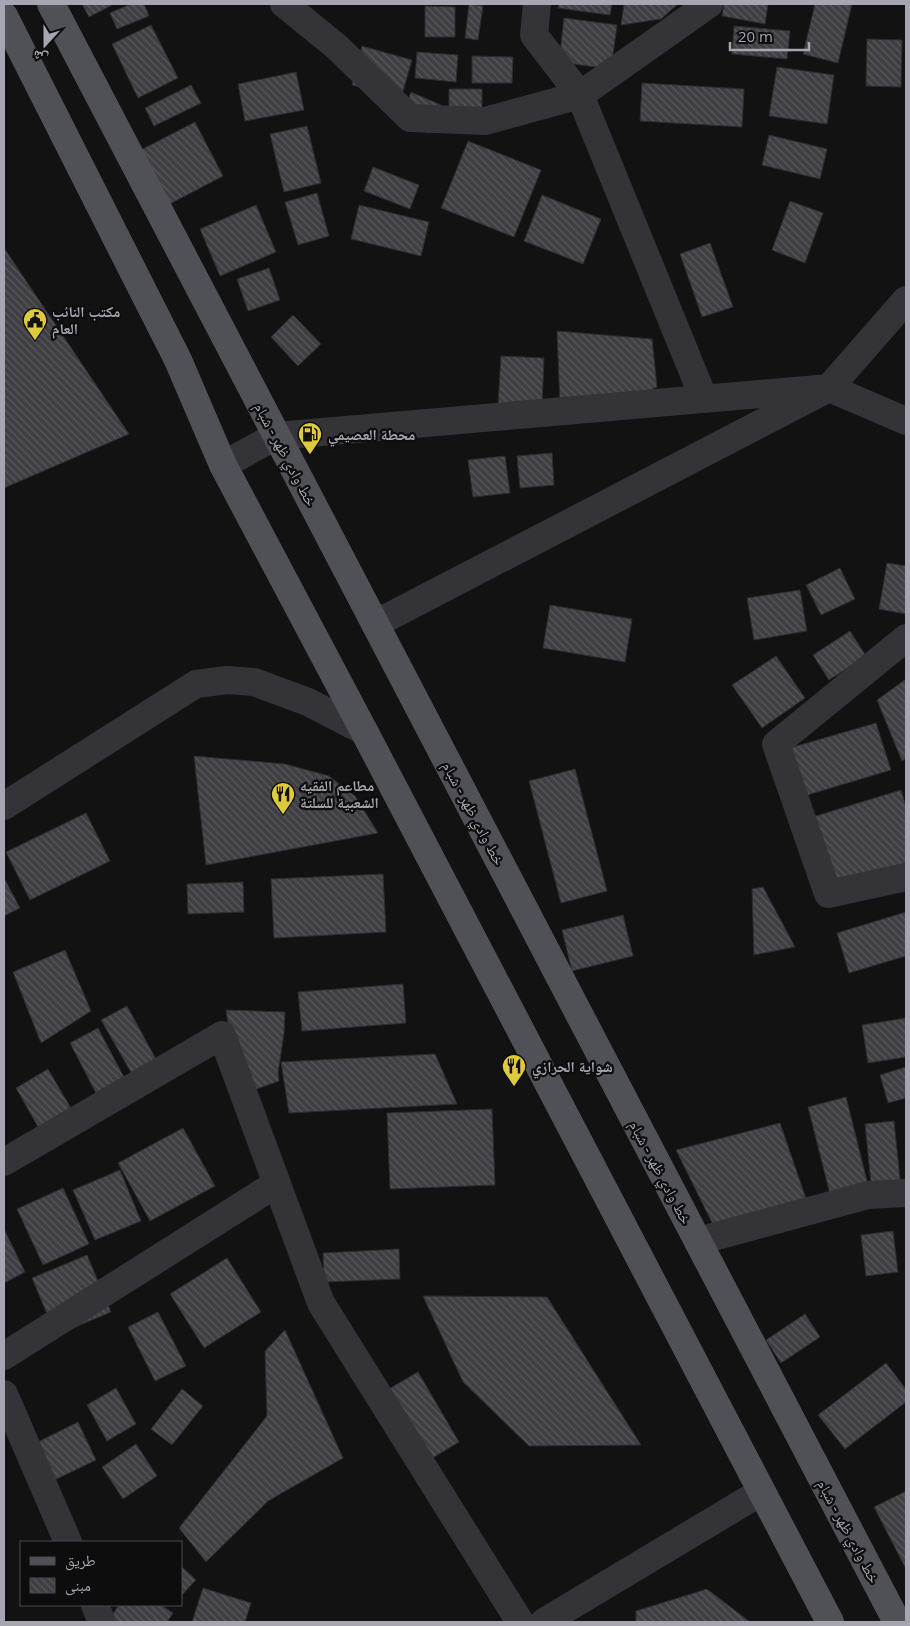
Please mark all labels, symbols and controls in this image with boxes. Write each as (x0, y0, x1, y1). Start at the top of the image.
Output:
north arrow (20, 20, 70, 70)
scale bar (730, 20, 809, 52)
text: 20 m (738, 26, 773, 46)
text: ش (30, 46, 51, 69)
place label: مكتب النائب العام (52, 301, 120, 339)
public building icon: مكتب النائب العام (22, 307, 48, 341)
street label: خط وادي ظهر - شبام (248, 399, 322, 511)
fuel station icon: محطة العصيمي (297, 421, 323, 455)
place label: محطة العصيمي (328, 424, 415, 447)
street label: خط وادي ظهر - شبام (436, 758, 510, 870)
place label: مطاعم الفقيه الشعبية للسلتة (300, 775, 379, 812)
restaurant icon: مطاعم الفقيه الشعبية للسلتة (270, 781, 296, 815)
restaurant icon: شواية الحرازي (501, 1053, 527, 1087)
place label: شواية الحرازي (532, 1056, 613, 1079)
street label: خط وادي ظهر - شبام (623, 1117, 697, 1229)
street label: خط وادي ظهر - شبام (811, 1476, 885, 1588)
legend (20, 1541, 182, 1606)
text: طريق (65, 1550, 96, 1571)
text: مبنى (65, 1575, 91, 1596)

